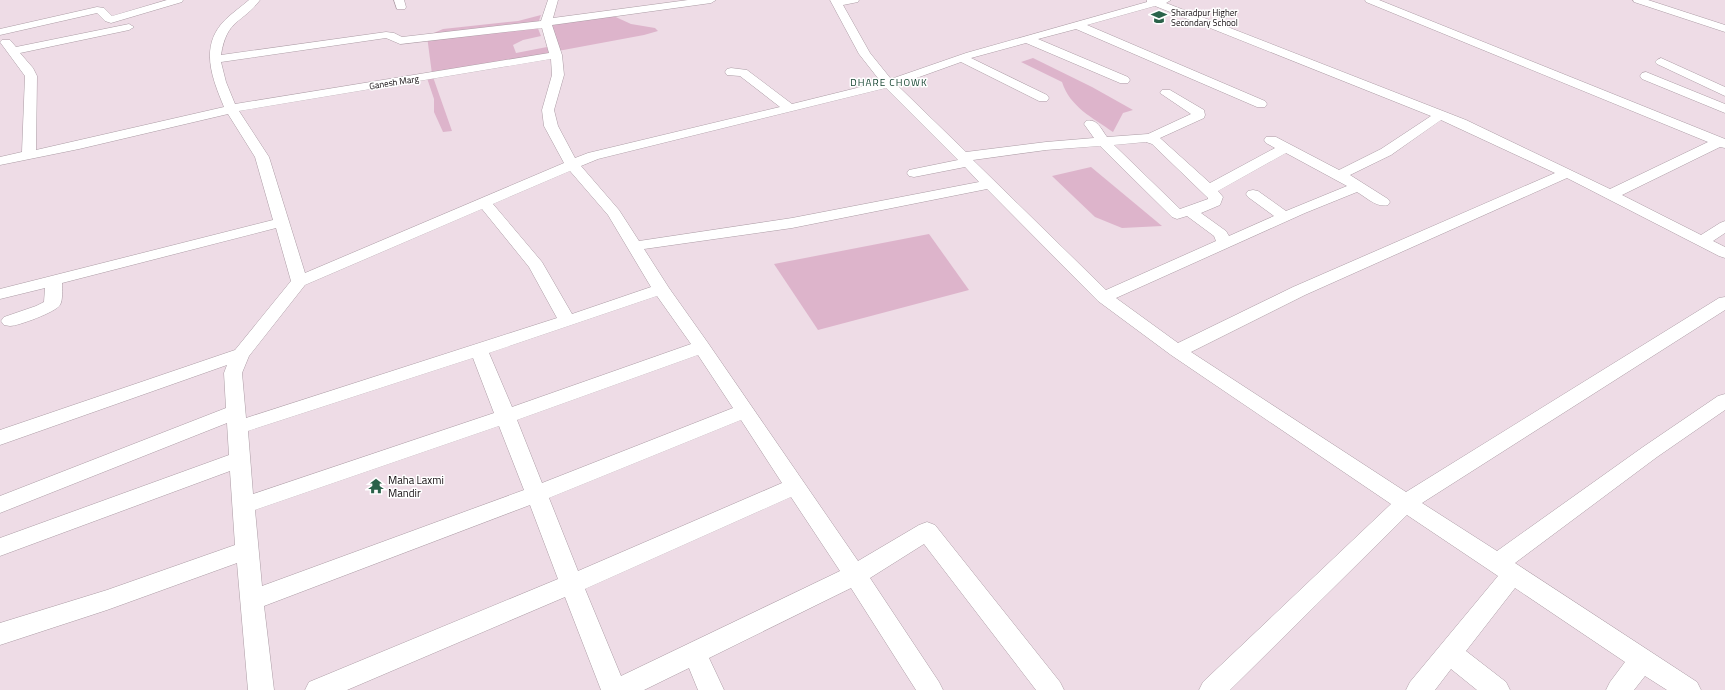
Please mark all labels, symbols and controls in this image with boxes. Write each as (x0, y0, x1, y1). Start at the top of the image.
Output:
place label: Sharadpur Higher Secondary School (1171, 6, 1238, 29)
school or university icon: Sharadpur Higher Secondary School (1150, 8, 1168, 26)
street label: Ganesh Marg (368, 72, 420, 92)
district label: DHARE CHOWK (850, 75, 928, 90)
place label: Maha Laxmi Mandir (388, 472, 444, 501)
temple icon: Maha Laxmi Mandir (367, 477, 385, 495)

